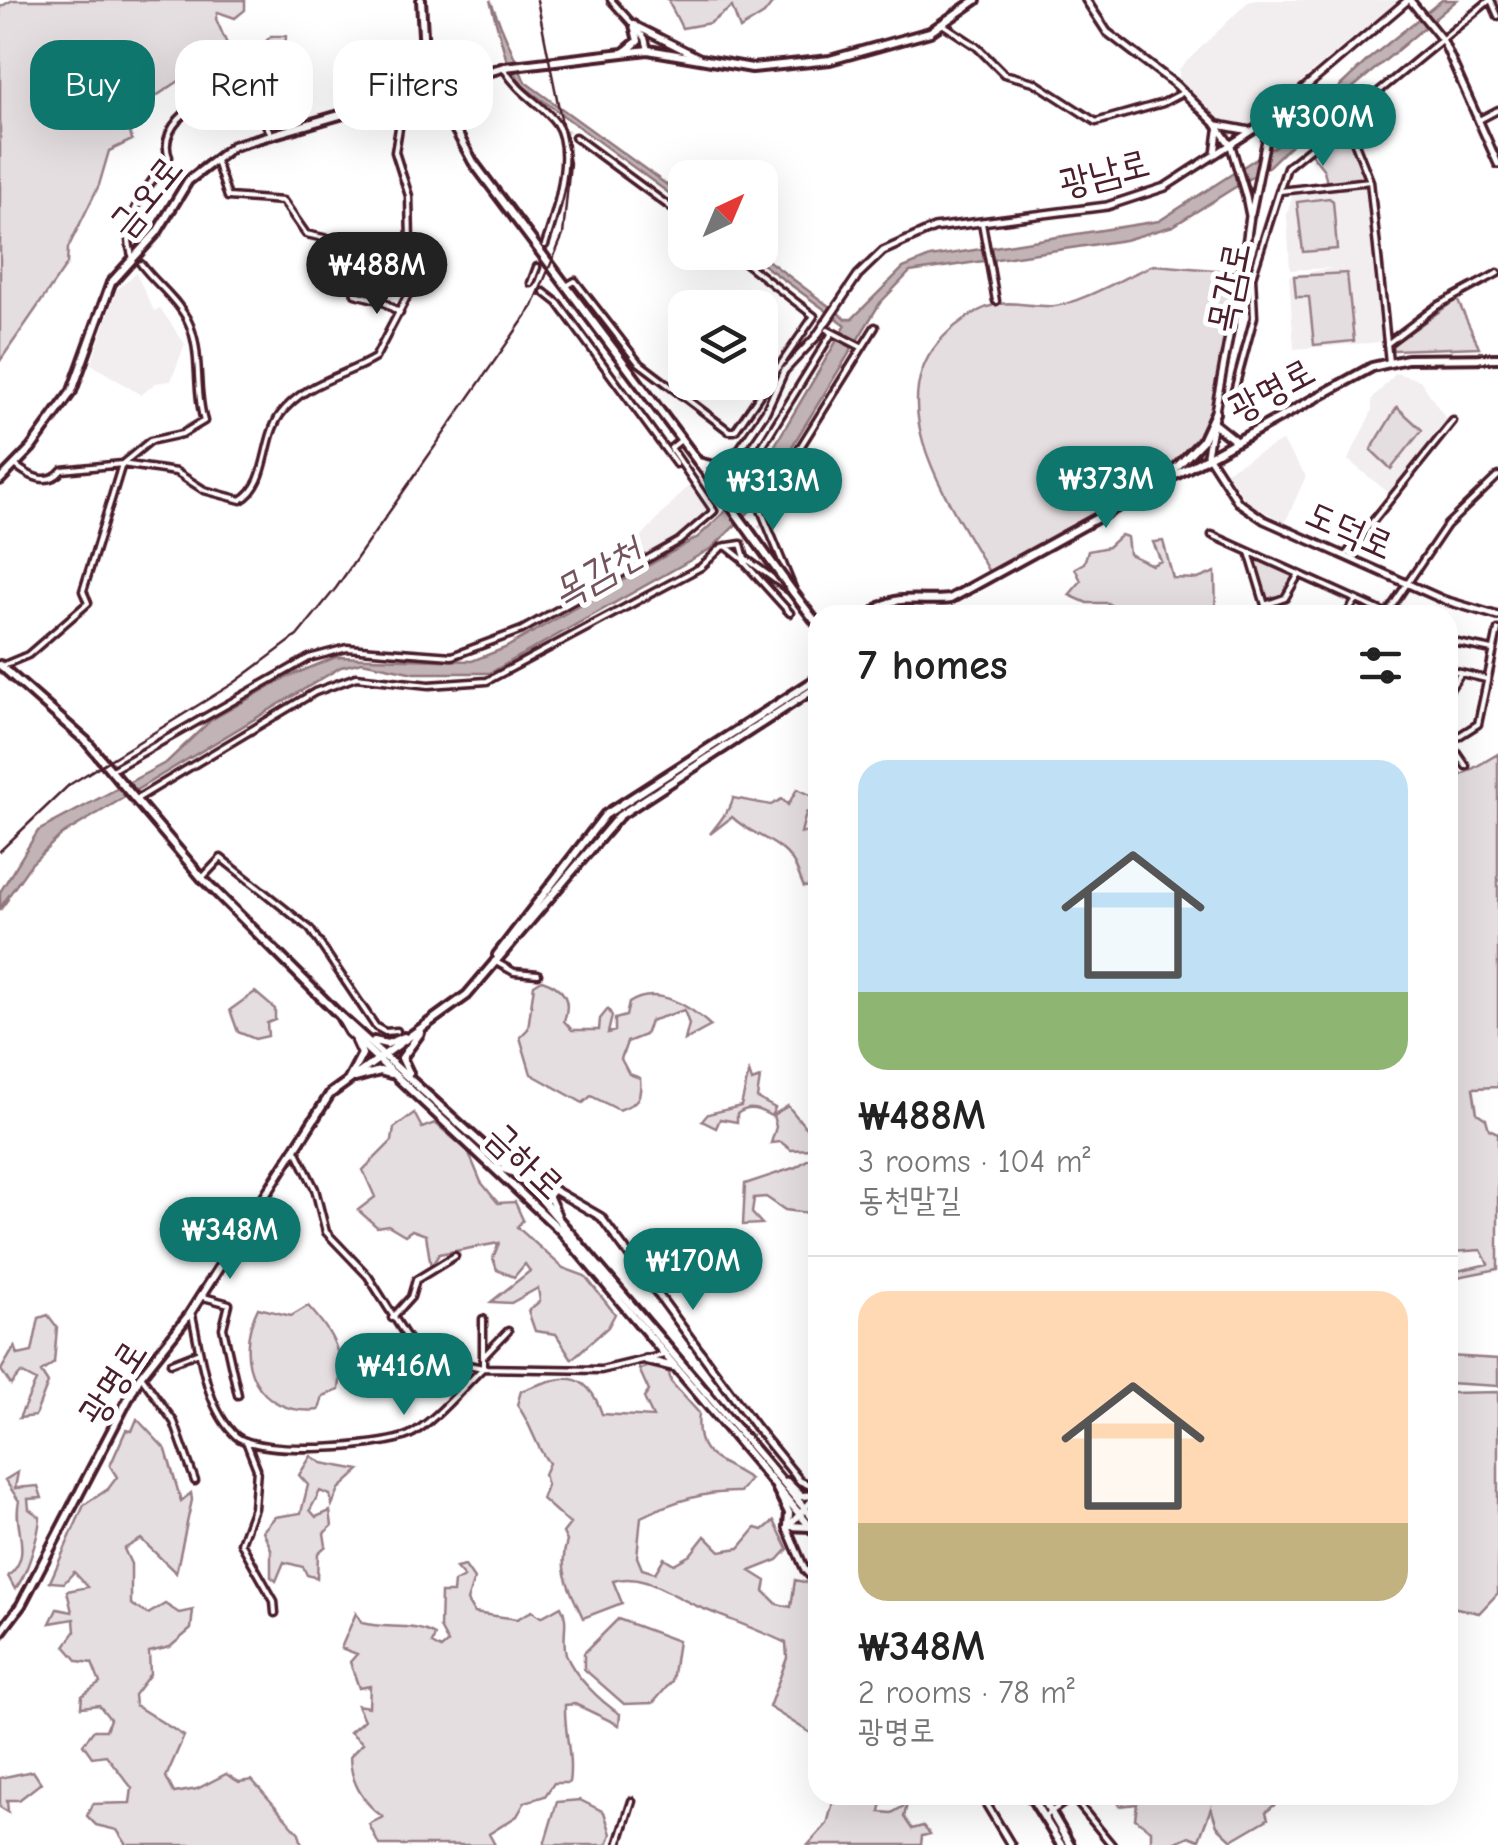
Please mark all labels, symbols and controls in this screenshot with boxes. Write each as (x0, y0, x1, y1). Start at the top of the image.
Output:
chip: Buy (30, 40, 155, 130)
chip: Rent (175, 40, 313, 130)
chip: Filters (333, 40, 493, 130)
pin: ₩300M (1253, 84, 1393, 169)
text: ₩300M (1272, 98, 1374, 135)
street label: 광남로 (1054, 141, 1154, 205)
street label: 금오로 (100, 147, 192, 246)
north arrow (668, 160, 778, 270)
map controls (668, 160, 778, 400)
pin: ₩488M (307, 232, 447, 317)
street label: 목감로 (1199, 238, 1259, 336)
text: ₩488M (328, 246, 426, 283)
button: layers (668, 290, 778, 400)
street label: 광명로 (1221, 349, 1322, 431)
pin: ₩373M (1036, 446, 1176, 531)
pin: ₩313M (703, 448, 843, 533)
text: ₩373M (1058, 460, 1154, 497)
text: ₩313M (726, 462, 820, 499)
street label: 도덕로 (1299, 491, 1400, 569)
water label: 목감천 (543, 527, 653, 617)
icon: filters (1353, 638, 1408, 693)
text: 7 homes (858, 641, 1008, 690)
icon: home (1043, 825, 1223, 1005)
text: ₩488M (858, 1091, 986, 1140)
street label: 금하로 (477, 1113, 574, 1208)
text: 3 rooms · 104 m² (858, 1143, 1090, 1180)
text: 동천말길 (858, 1181, 961, 1218)
pin: ₩348M (160, 1197, 300, 1282)
text: ₩348M (182, 1211, 278, 1248)
pin: ₩170M (623, 1228, 763, 1313)
text: ₩170M (646, 1242, 740, 1279)
street label: 광명로 (69, 1332, 156, 1433)
pin: ₩416M (334, 1333, 474, 1418)
text: ₩416M (357, 1347, 451, 1384)
icon: home (1043, 1356, 1223, 1536)
text: ₩348M (858, 1622, 985, 1671)
text: 2 rooms · 78 m² (858, 1674, 1075, 1711)
text: 광명로 (858, 1712, 935, 1749)

